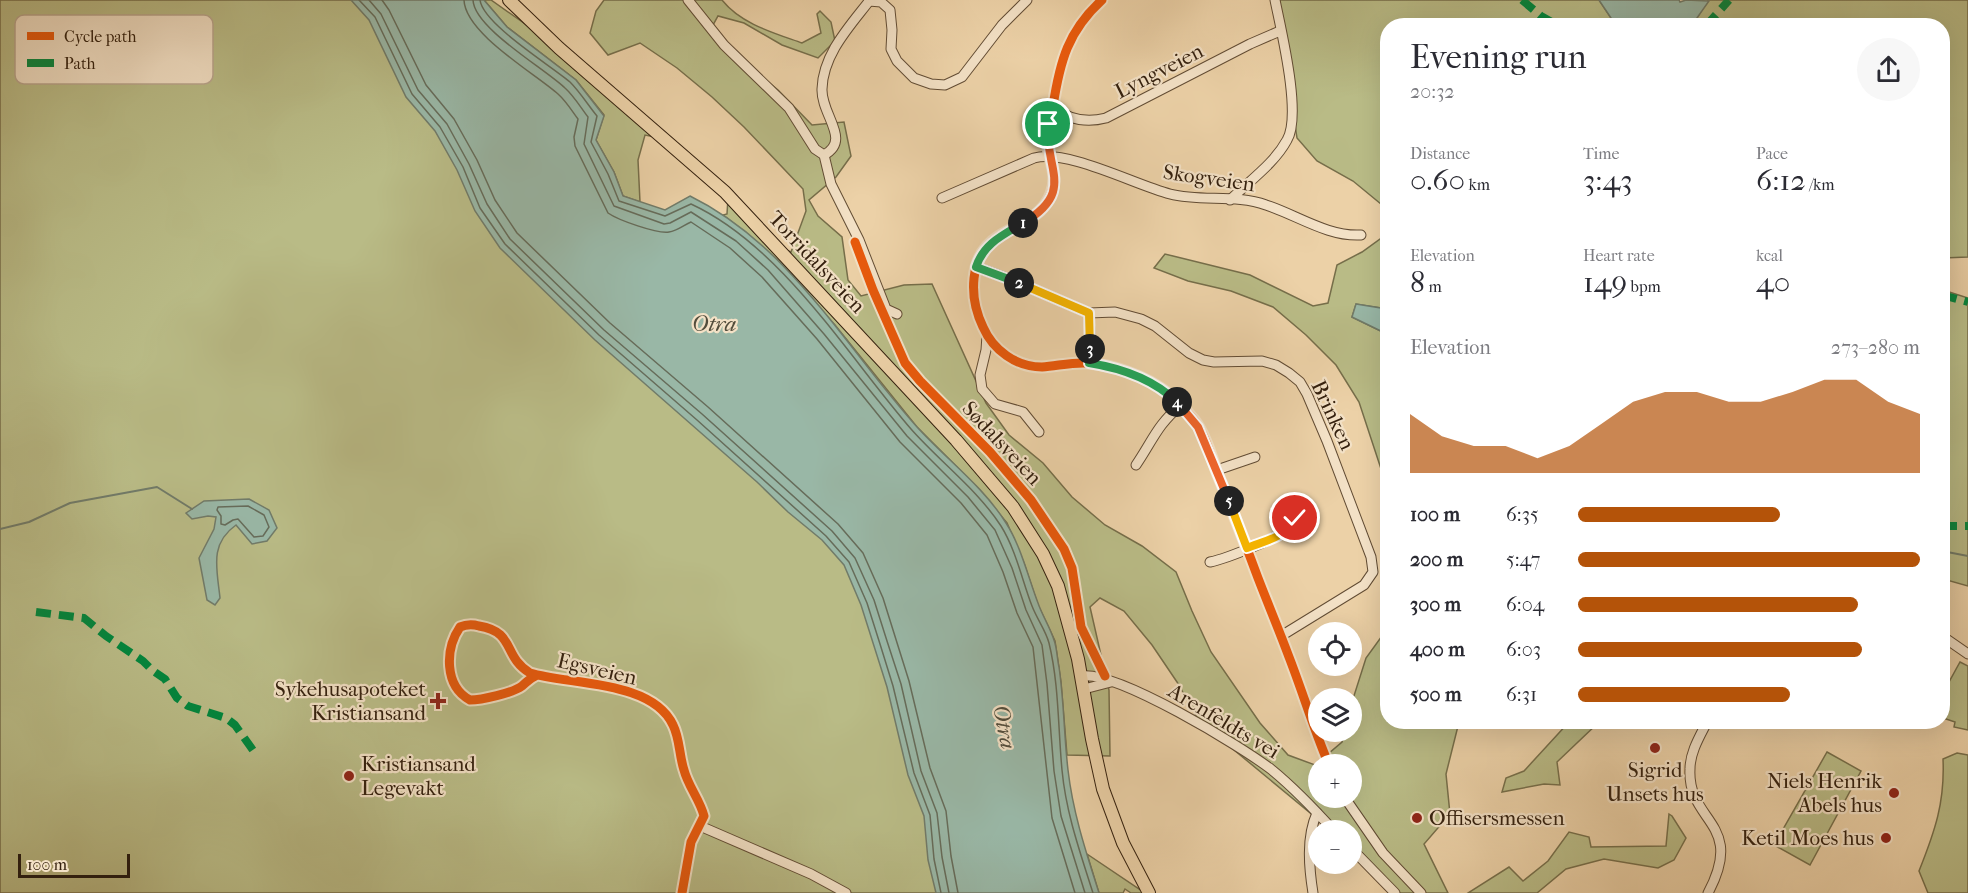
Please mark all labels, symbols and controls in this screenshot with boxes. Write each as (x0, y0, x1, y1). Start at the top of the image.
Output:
legend (15, 15, 213, 84)
text: Cycle path (64, 27, 136, 46)
text: Evening run (1410, 38, 1587, 77)
button: share (1857, 38, 1920, 101)
street label: Lyngveien (1111, 39, 1207, 103)
text: Path (64, 54, 96, 73)
text: 20:32 (1410, 80, 1455, 103)
pin (1022, 98, 1073, 149)
icon: arrive (1031, 107, 1064, 140)
text: Distance (1410, 144, 1470, 163)
text: Time (1583, 144, 1619, 163)
text: Pace (1756, 144, 1788, 163)
street label: Skogveien (1162, 160, 1256, 196)
text: 0.60 (1410, 163, 1465, 198)
text: 3:43 (1583, 163, 1633, 198)
text: 6:12 (1756, 163, 1806, 198)
text: km (1465, 175, 1490, 194)
text: /km (1806, 175, 1835, 194)
street label: Torridalsveien (764, 206, 870, 318)
pin: 1 (1008, 208, 1038, 238)
text: 1 (1020, 213, 1026, 232)
text: Elevation (1410, 246, 1475, 265)
text: Heart rate (1583, 246, 1655, 265)
text: kcal (1756, 246, 1783, 265)
text: 8 (1410, 265, 1425, 300)
text: 149 (1583, 265, 1627, 300)
text: 40 (1756, 265, 1790, 300)
pin: 2 (1004, 268, 1034, 298)
text: 2 (1015, 273, 1023, 292)
text: m (1425, 277, 1442, 296)
text: bpm (1627, 277, 1661, 296)
water label: Otra (692, 311, 736, 337)
pin: 3 (1075, 334, 1105, 364)
text: Elevation (1410, 336, 1491, 359)
text: 273–280 m (1831, 336, 1920, 359)
text: 3 (1087, 339, 1093, 358)
street label: Brinken (1306, 376, 1360, 454)
pin: 4 (1162, 387, 1192, 417)
text: 4 (1172, 392, 1182, 411)
street label: Sødalsveien (957, 396, 1047, 490)
pin: 5 (1214, 486, 1244, 516)
text: 5 (1226, 491, 1232, 510)
pin (1269, 492, 1320, 543)
icon: check (1278, 501, 1311, 534)
text: 100 m (1410, 503, 1460, 526)
text: 6:35 (1506, 503, 1539, 526)
text: 200 m (1410, 548, 1463, 571)
text: 5:47 (1506, 548, 1540, 571)
text: 300 m (1410, 593, 1461, 616)
text: 6:04 (1506, 593, 1544, 616)
map controls (1308, 622, 1362, 874)
button: locate (1308, 622, 1362, 676)
text: 400 m (1410, 638, 1465, 661)
text: 6:03 (1506, 638, 1541, 661)
street label: Egsveien (555, 648, 639, 690)
place label: Sykehusapoteket Kristiansand (275, 677, 427, 725)
street label: Arenfeldts vei (1163, 678, 1284, 764)
text: 500 m (1410, 683, 1462, 706)
text: 6:31 (1506, 683, 1537, 706)
button: layers (1308, 688, 1362, 742)
marker: Sykehusapoteket Kristiansand (431, 694, 445, 708)
water label: Otra (987, 703, 1021, 751)
marker: Sigrid Unsets hus (1648, 741, 1662, 755)
place label: Kristiansand Legevakt (361, 752, 476, 800)
button: + (1308, 754, 1362, 808)
place label: Sigrid Unsets hus (1606, 758, 1704, 806)
marker: Kristiansand Legevakt (342, 769, 356, 783)
place label: Niels Henrik Abels hus (1767, 769, 1882, 817)
marker: Niels Henrik Abels hus (1887, 786, 1901, 800)
place label: Offisersmessen (1429, 806, 1565, 830)
marker: Offisersmessen (1410, 811, 1424, 825)
button: − (1308, 820, 1362, 874)
place label: Ketil Moes hus (1741, 826, 1874, 850)
marker: Ketil Moes hus (1879, 831, 1893, 845)
scale bar (18, 851, 130, 878)
text: 100 m (27, 855, 67, 874)

